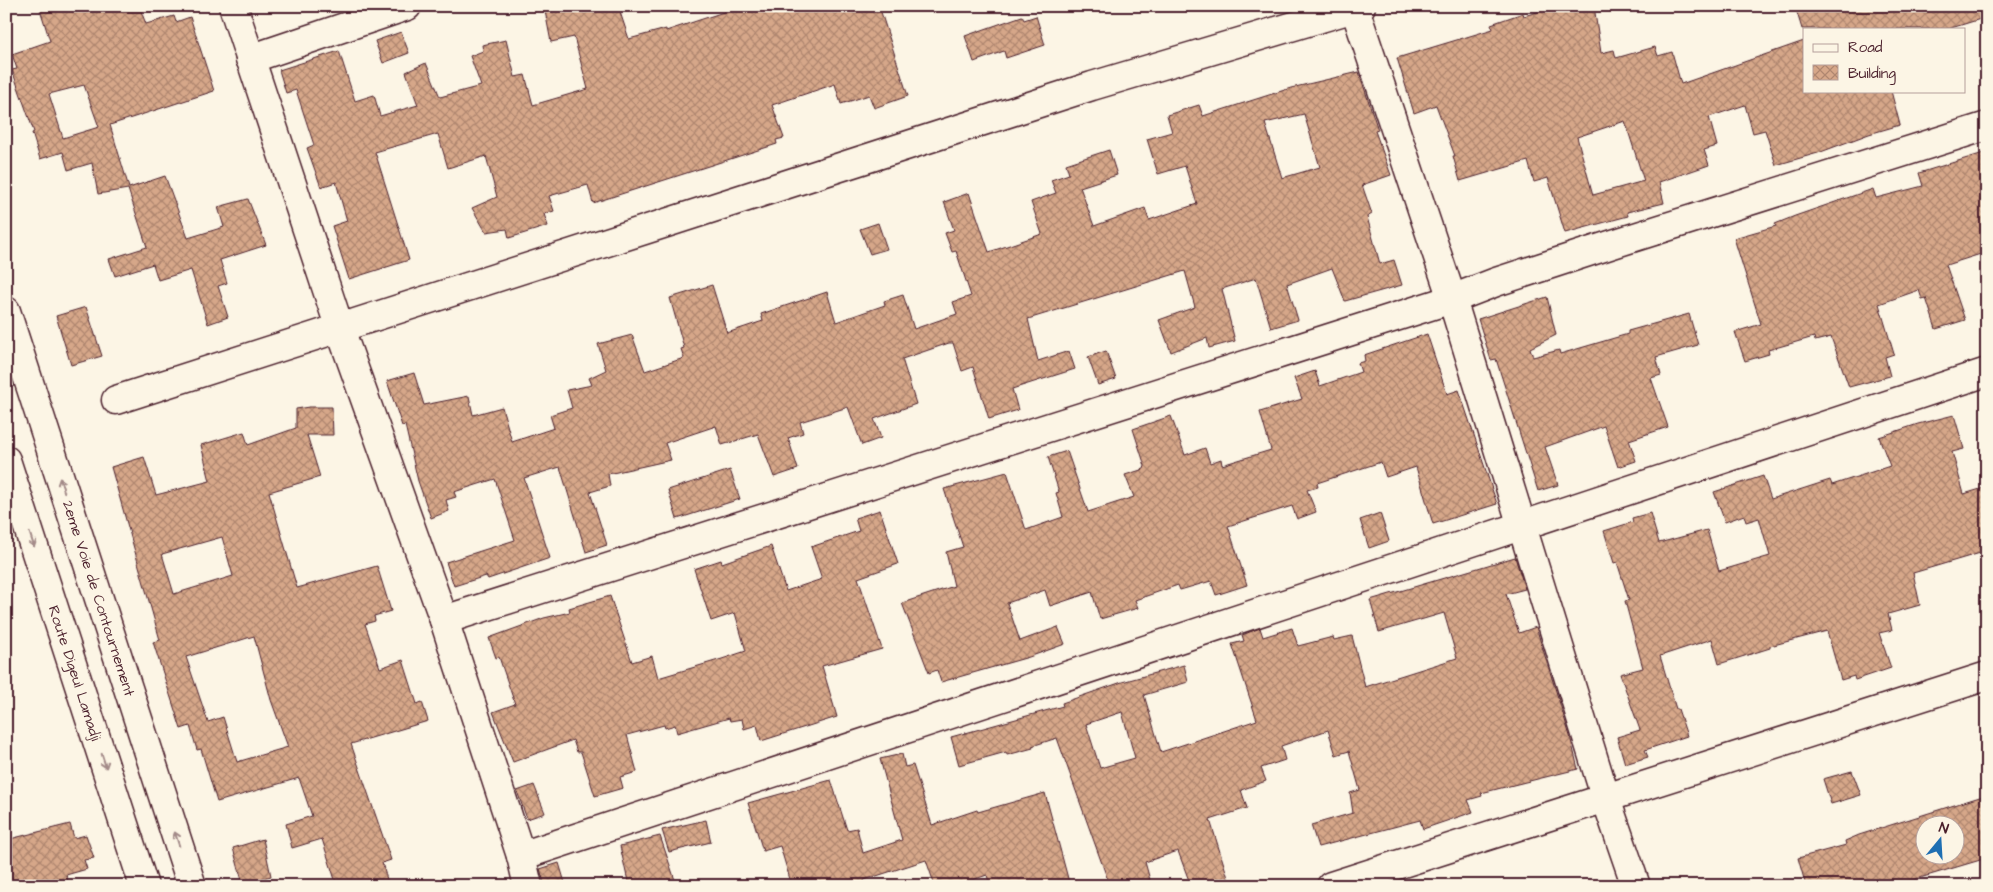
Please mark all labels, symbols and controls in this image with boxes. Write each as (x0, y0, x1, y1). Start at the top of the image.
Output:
legend (1803, 28, 1966, 92)
text: Road (1848, 37, 1883, 58)
text: Building (1848, 63, 1896, 85)
one-way arrow (57, 477, 67, 493)
street label: 2eme Voie de Contournement (57, 498, 140, 699)
one-way arrow (28, 532, 37, 547)
street label: Route Digeul Lamadji (43, 603, 107, 744)
one-way arrow (100, 753, 109, 768)
north arrow (1916, 814, 1966, 864)
text: N (1936, 818, 1951, 840)
one-way arrow (172, 832, 181, 848)

